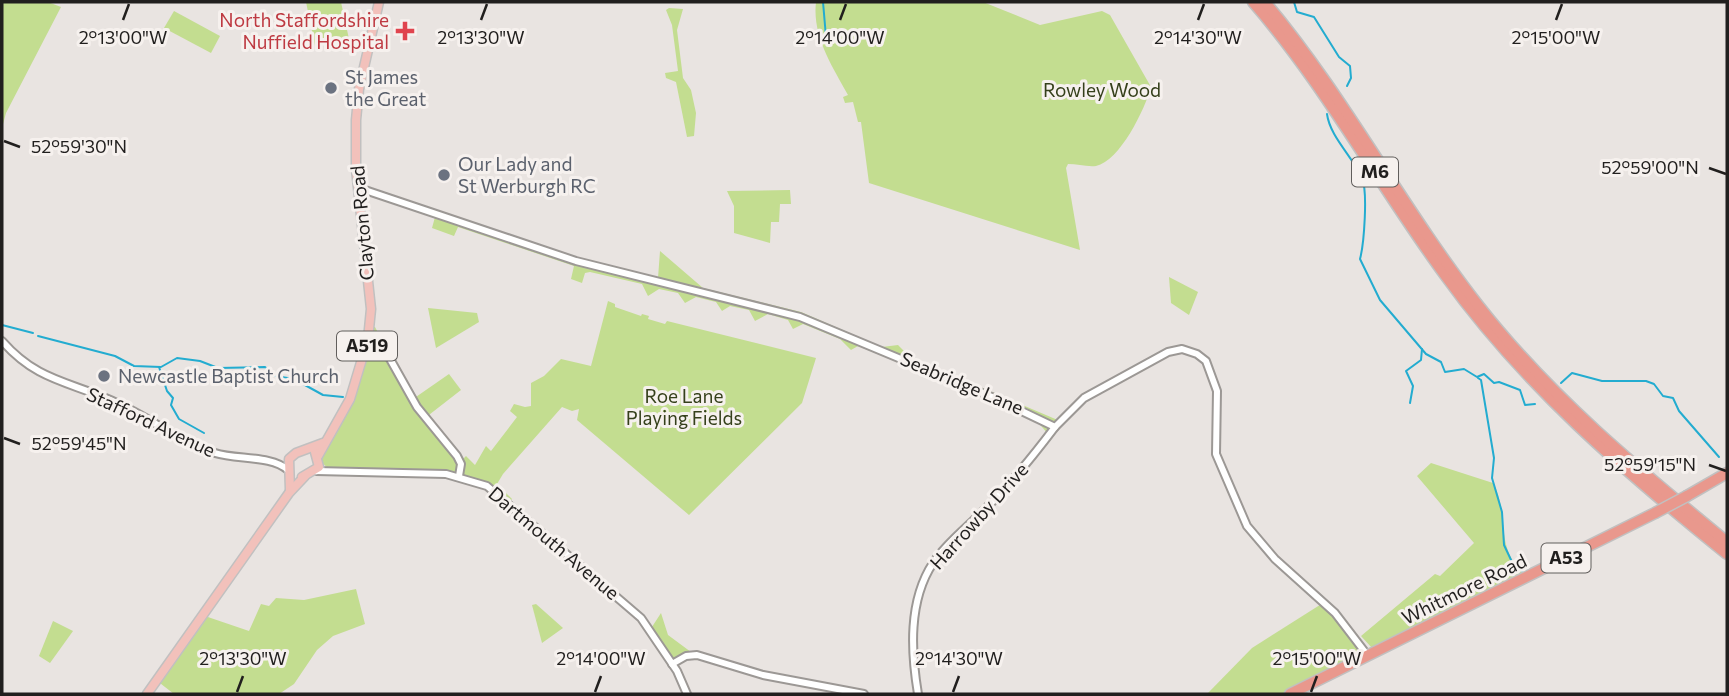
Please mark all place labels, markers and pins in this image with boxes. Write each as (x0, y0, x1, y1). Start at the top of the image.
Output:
place label: North Staffordshire Nuffield Hospital (219, 8, 389, 53)
marker: North Staffordshire Nuffield Hospital (395, 21, 415, 41)
place label: St James the Great (345, 65, 426, 110)
marker: St James the Great (323, 80, 339, 96)
place label: Our Lady and St Werburgh RC (458, 152, 596, 197)
marker: Our Lady and St Werburgh RC (436, 167, 452, 183)
place label: Newcastle Baptist Church (118, 364, 339, 387)
marker: Newcastle Baptist Church (96, 368, 112, 384)

